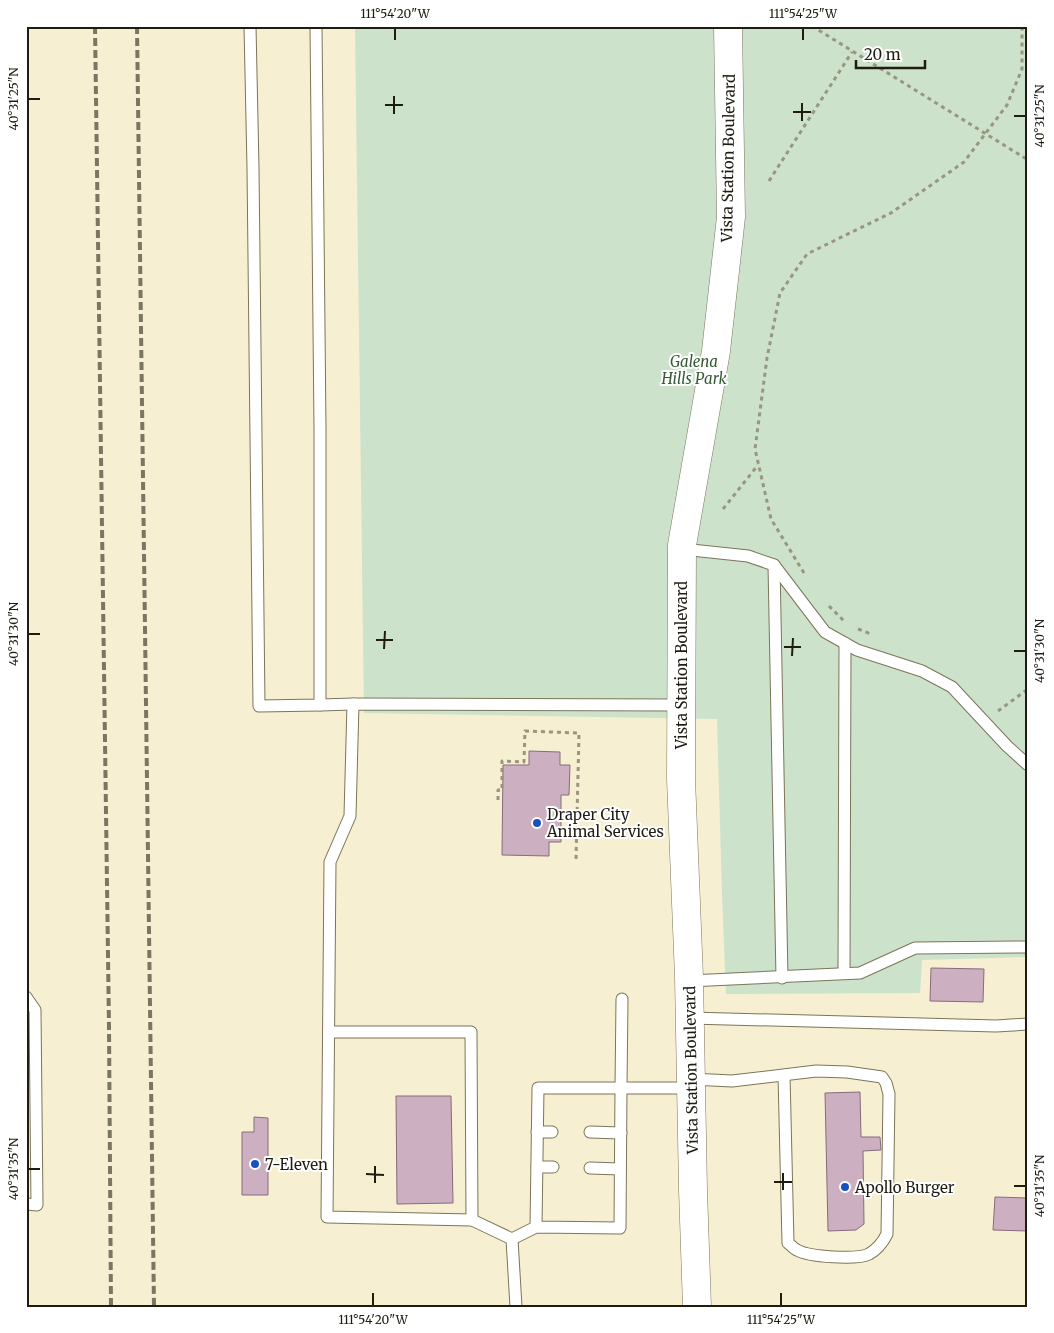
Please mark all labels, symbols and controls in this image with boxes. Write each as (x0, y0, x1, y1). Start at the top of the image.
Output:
text: 111°54'20"W (360, 6, 431, 21)
text: 111°54'25"W (769, 6, 838, 21)
scale bar (856, 38, 925, 70)
text: 20 m (864, 45, 901, 64)
text: 40°31'25"N (6, 67, 21, 131)
street label: Vista Station Boulevard (717, 74, 739, 243)
text: 40°31'25"N (1032, 84, 1047, 148)
park label: Galena Hills Park (660, 352, 727, 388)
street label: Vista Station Boulevard (672, 581, 691, 750)
text: 40°31'30"N (6, 601, 21, 666)
text: 40°31'30"N (1032, 618, 1047, 683)
place label: Draper City Animal Services (546, 805, 664, 841)
marker: Draper City Animal Services (531, 817, 543, 829)
street label: Vista Station Boulevard (680, 986, 702, 1155)
text: 40°31'35"N (6, 1137, 21, 1200)
text: 40°31'35"N (1032, 1154, 1047, 1217)
place label: 7-Eleven (265, 1155, 328, 1174)
marker: 7-Eleven (249, 1158, 261, 1170)
place label: Apollo Burger (854, 1178, 955, 1197)
marker: Apollo Burger (839, 1181, 851, 1193)
text: 111°54'20"W (338, 1312, 409, 1327)
text: 111°54'25"W (747, 1312, 816, 1327)

